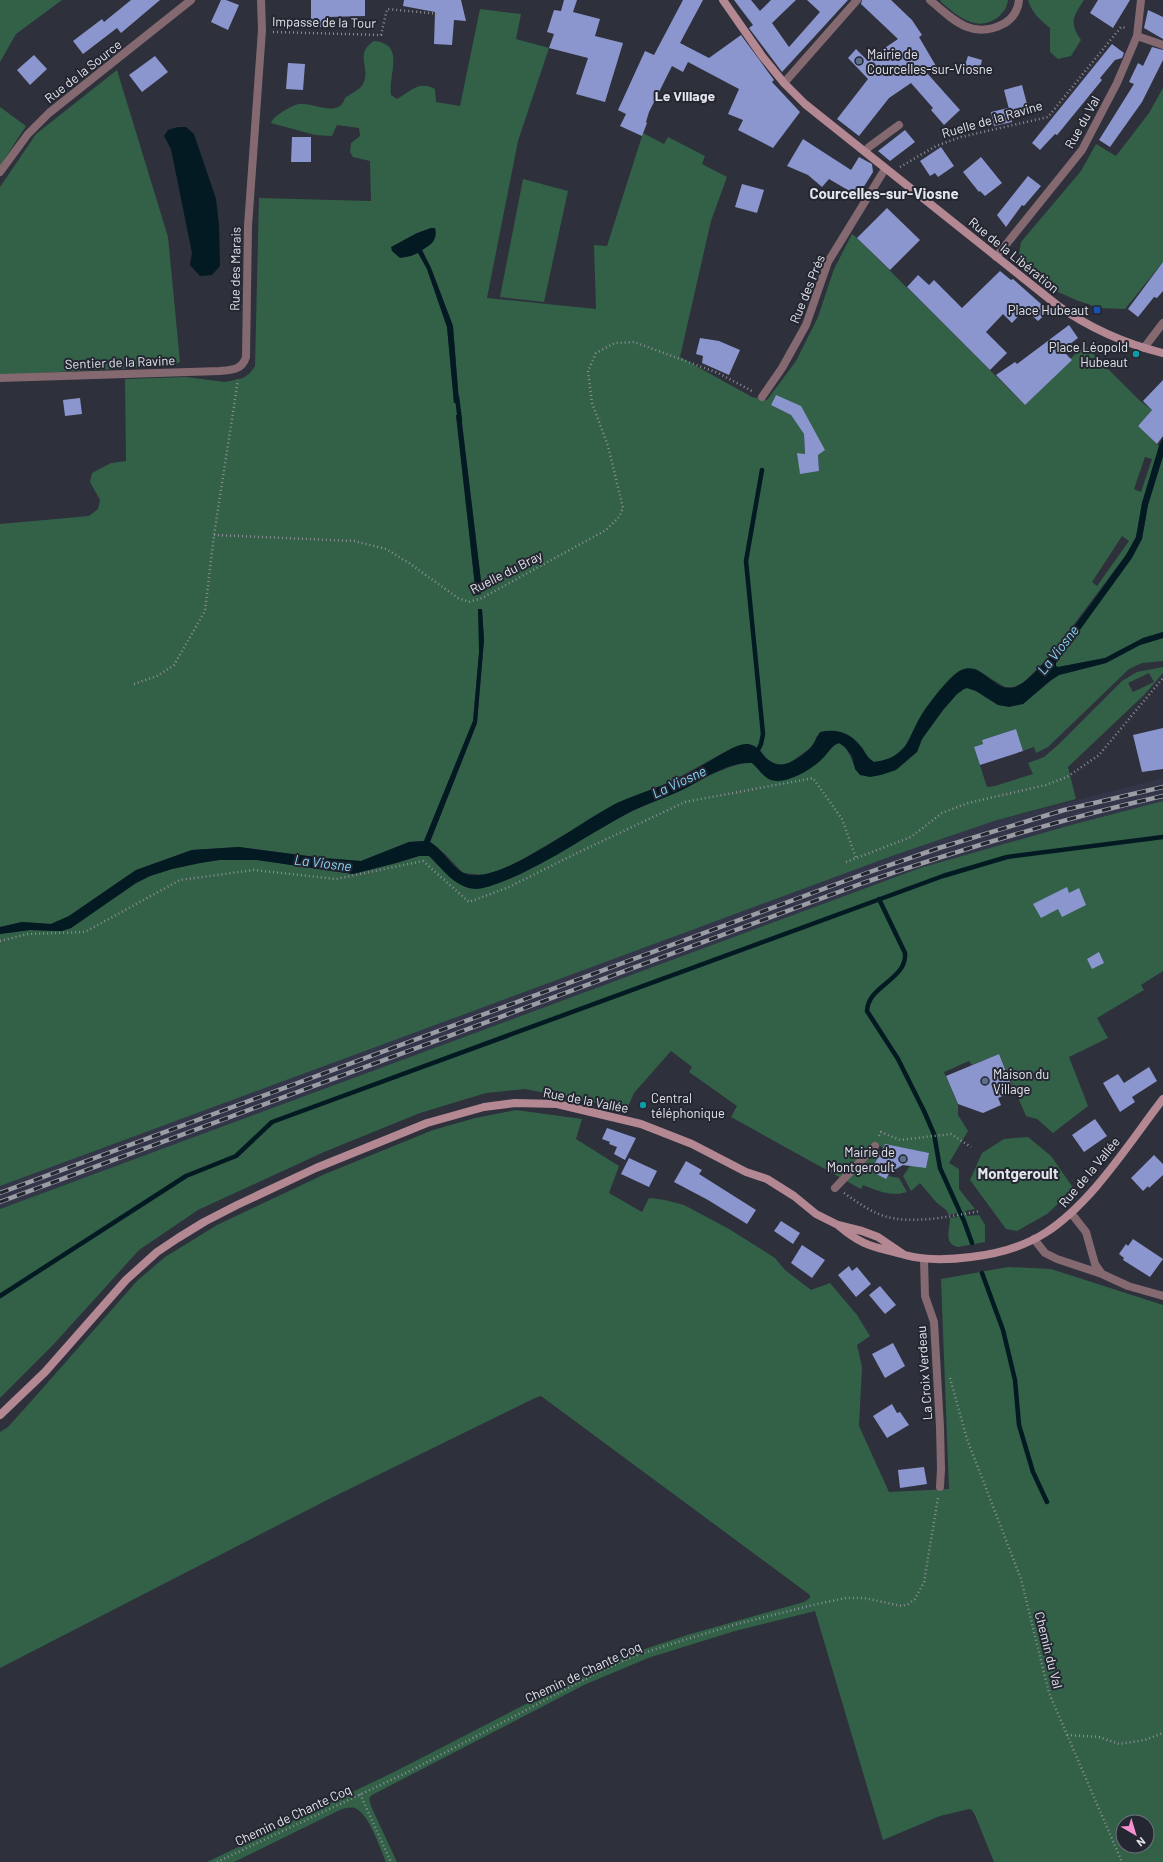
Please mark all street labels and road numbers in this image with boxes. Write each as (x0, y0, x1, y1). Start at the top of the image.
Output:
street label: Impasse de la Tour (272, 13, 376, 31)
street label: Rue de la Source (41, 36, 125, 106)
street label: Rue du Val (1061, 93, 1103, 151)
street label: Ruelle de la Ravine (940, 97, 1044, 141)
street label: Rue de la Libération (966, 214, 1062, 296)
street label: Rue des Marais (226, 227, 244, 311)
street label: Rue des Prés (786, 252, 828, 326)
street label: Sentier de la Ravine (64, 352, 176, 372)
street label: Ruelle du Bray (467, 547, 545, 597)
street label: Rue de la Vallée (542, 1084, 630, 1116)
street label: Rue de la Vallée (1055, 1134, 1123, 1210)
street label: La Croix Verdeau (913, 1325, 935, 1421)
street label: Chemin du Val (1032, 1610, 1066, 1690)
street label: Chemin de Chante Coq (522, 1638, 644, 1706)
street label: Chemin de Chante Coq (232, 1781, 354, 1849)

